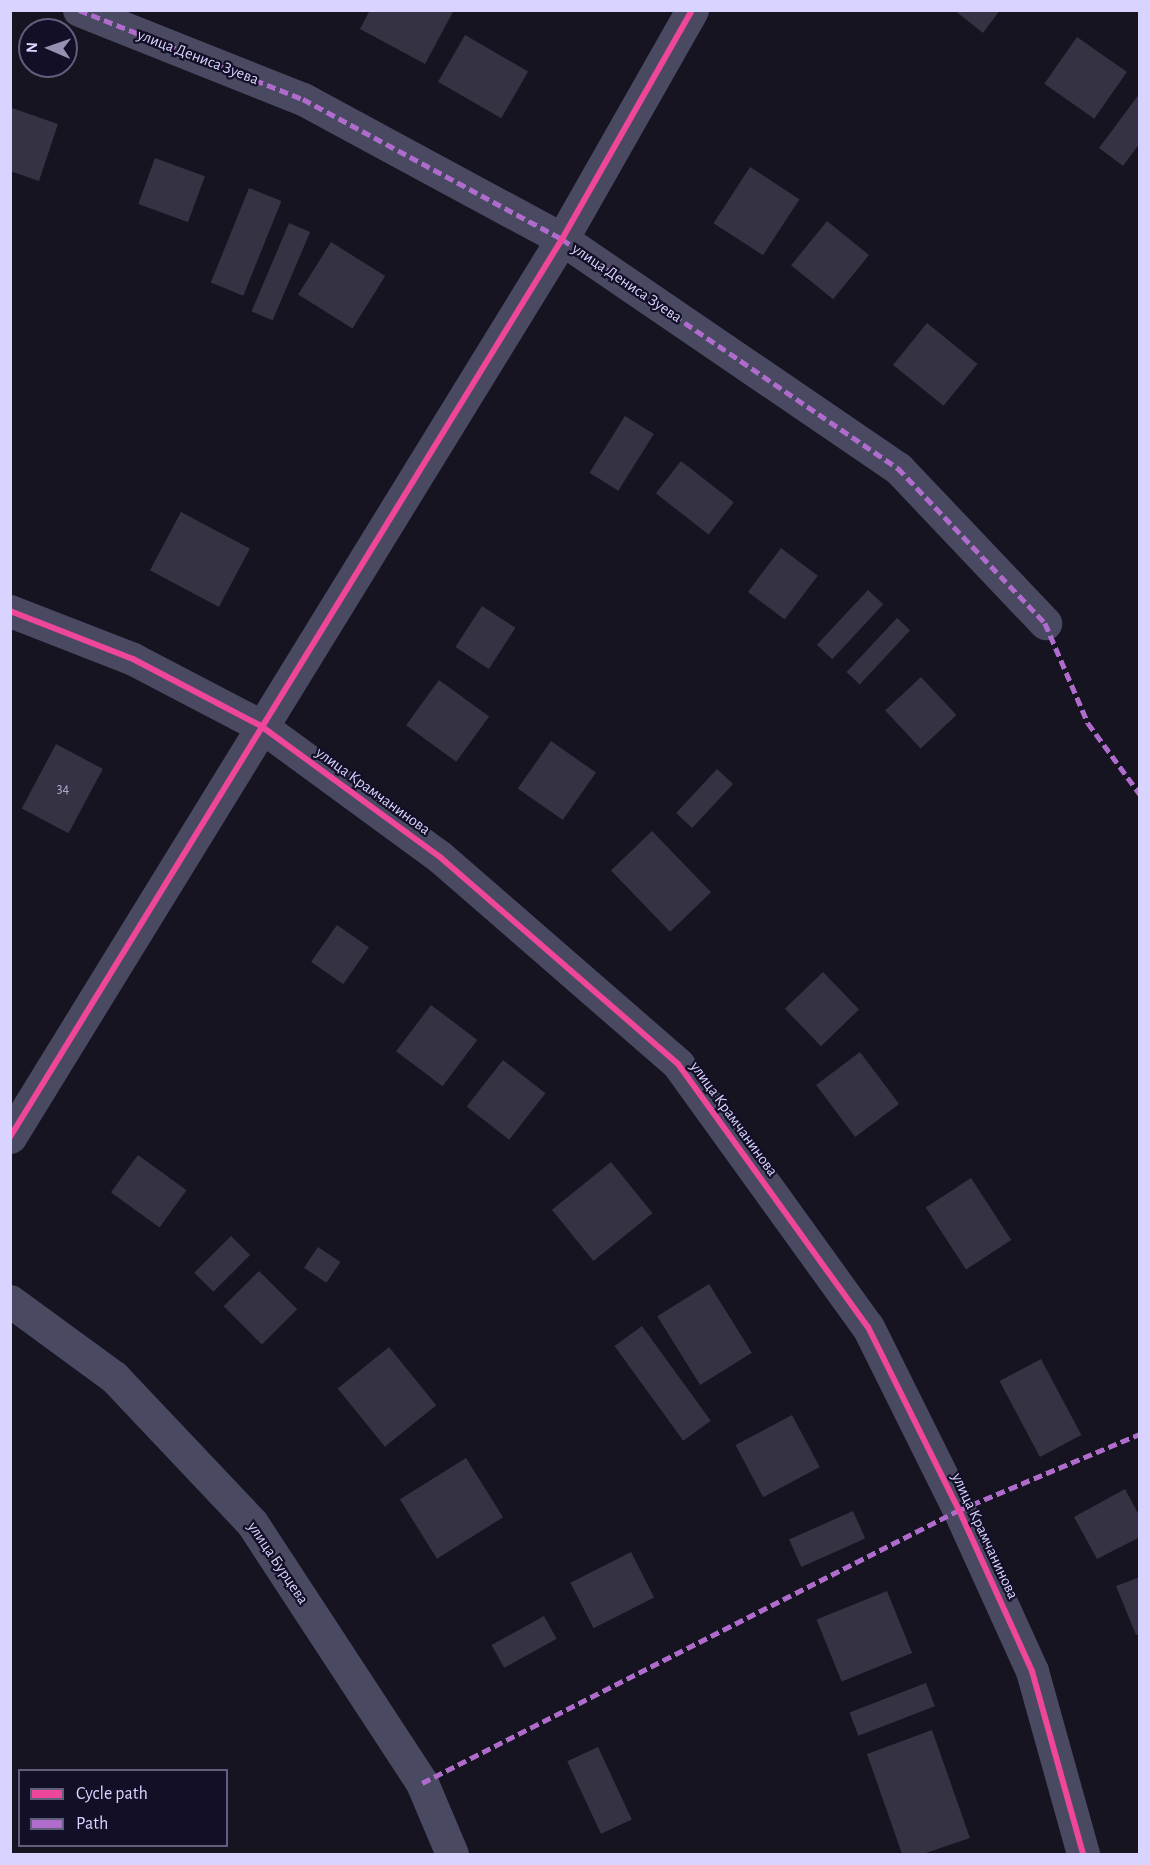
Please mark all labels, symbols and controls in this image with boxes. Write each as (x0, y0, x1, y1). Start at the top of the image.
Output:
north arrow (18, 18, 78, 78)
street label: улица Дениса Зуева (135, 25, 261, 89)
text: N (24, 42, 40, 53)
street label: улица Дениса Зуева (568, 239, 686, 327)
street label: улица Крамчанинова (312, 743, 434, 839)
house number: 34 (57, 781, 69, 797)
street label: улица Крамчанинова (686, 1058, 782, 1180)
street label: улица Крамчанинова (947, 1470, 1023, 1602)
street label: улица Бурцева (243, 1518, 313, 1608)
legend (18, 1769, 228, 1847)
text: Cycle path (76, 1785, 148, 1803)
text: Path (76, 1815, 108, 1833)

